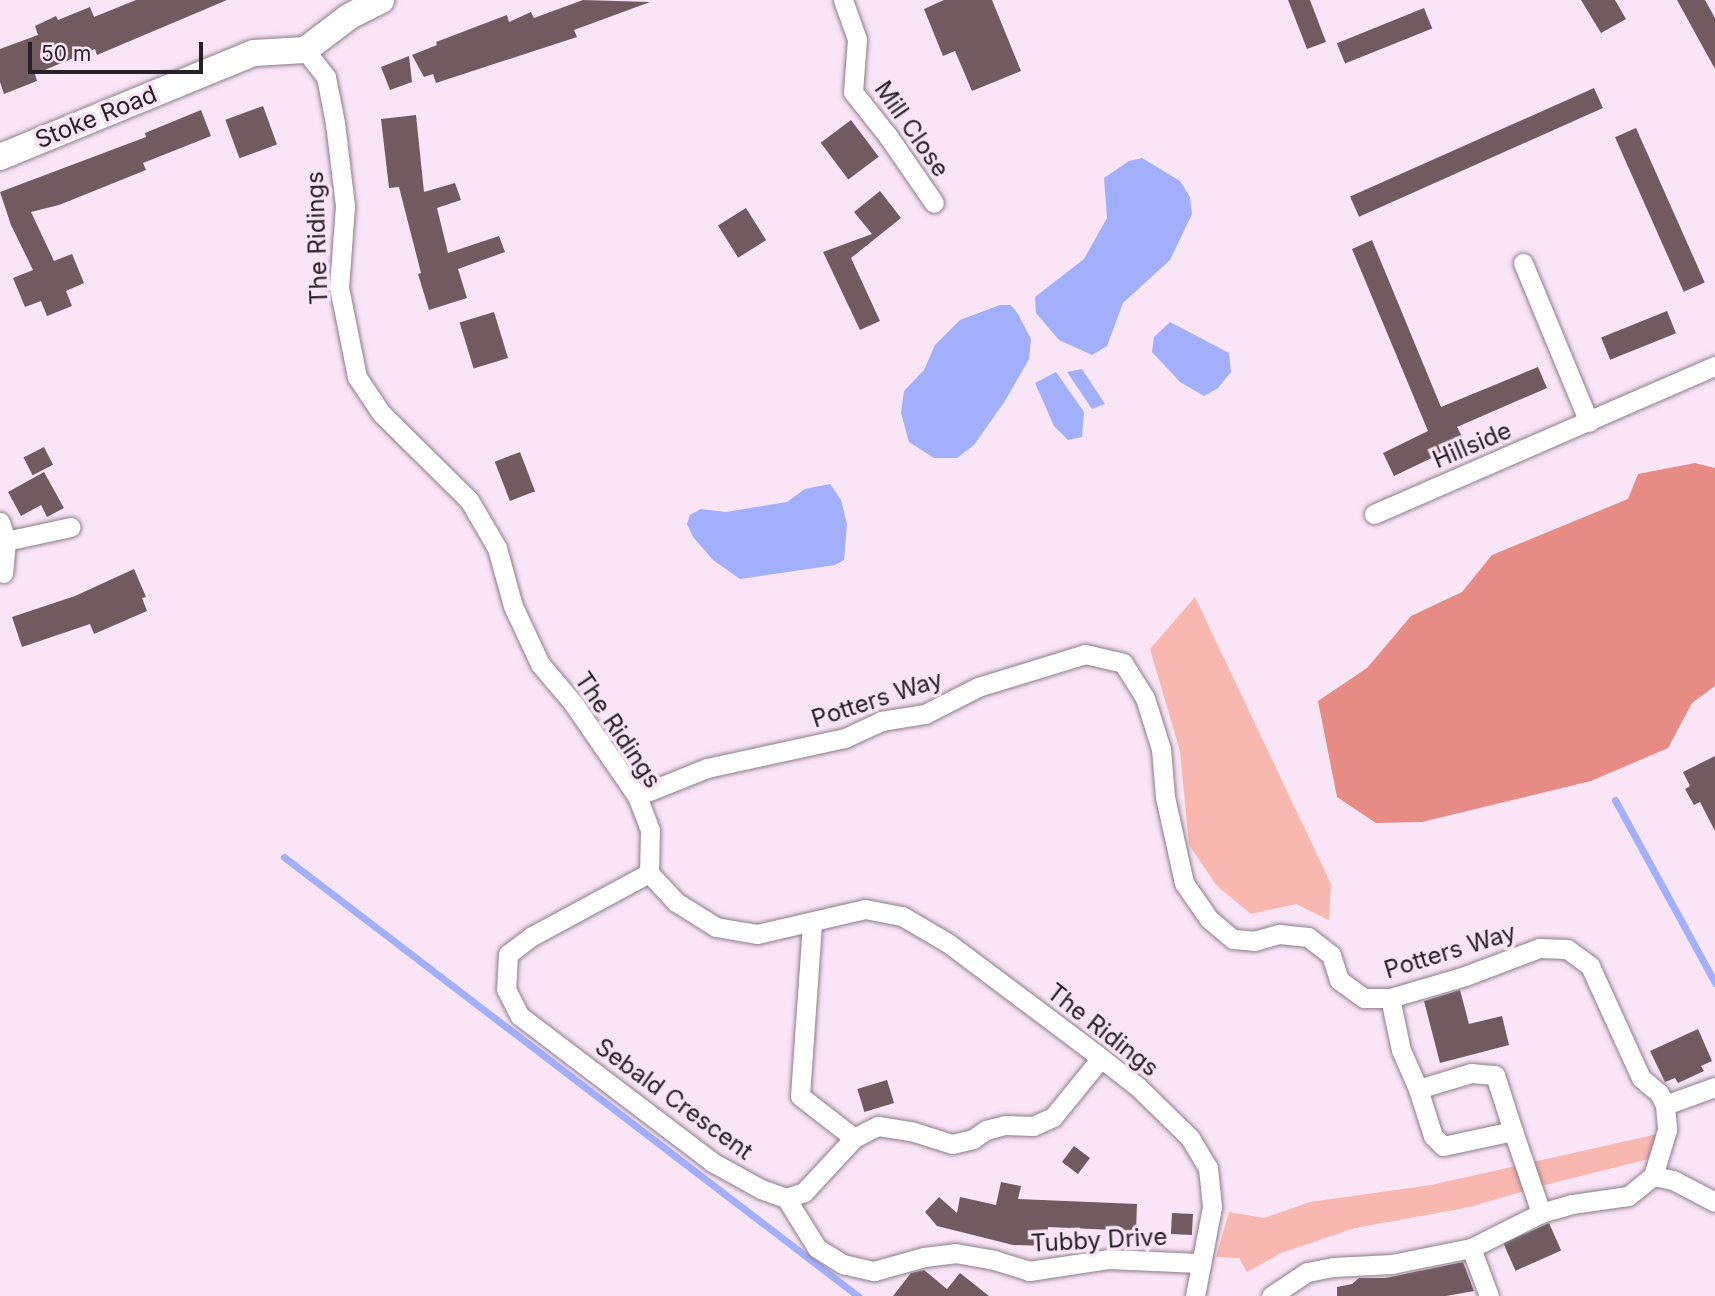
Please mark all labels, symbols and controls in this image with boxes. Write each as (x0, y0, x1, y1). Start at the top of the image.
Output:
scale bar (32, 28, 206, 72)
text: 50 m (41, 41, 91, 66)
street label: Mill Close (869, 76, 955, 182)
street label: Stoke Road (31, 80, 161, 154)
street label: The Ridings (300, 171, 334, 305)
street label: Hillside (1428, 416, 1516, 474)
street label: Potters Way (808, 664, 946, 734)
street label: The Ridings (569, 667, 667, 793)
street label: Potters Way (1381, 917, 1519, 985)
street label: The Ridings (1041, 977, 1165, 1083)
street label: Sebald Crescent (590, 1032, 758, 1166)
street label: Tubby Drive (1030, 1222, 1168, 1258)

